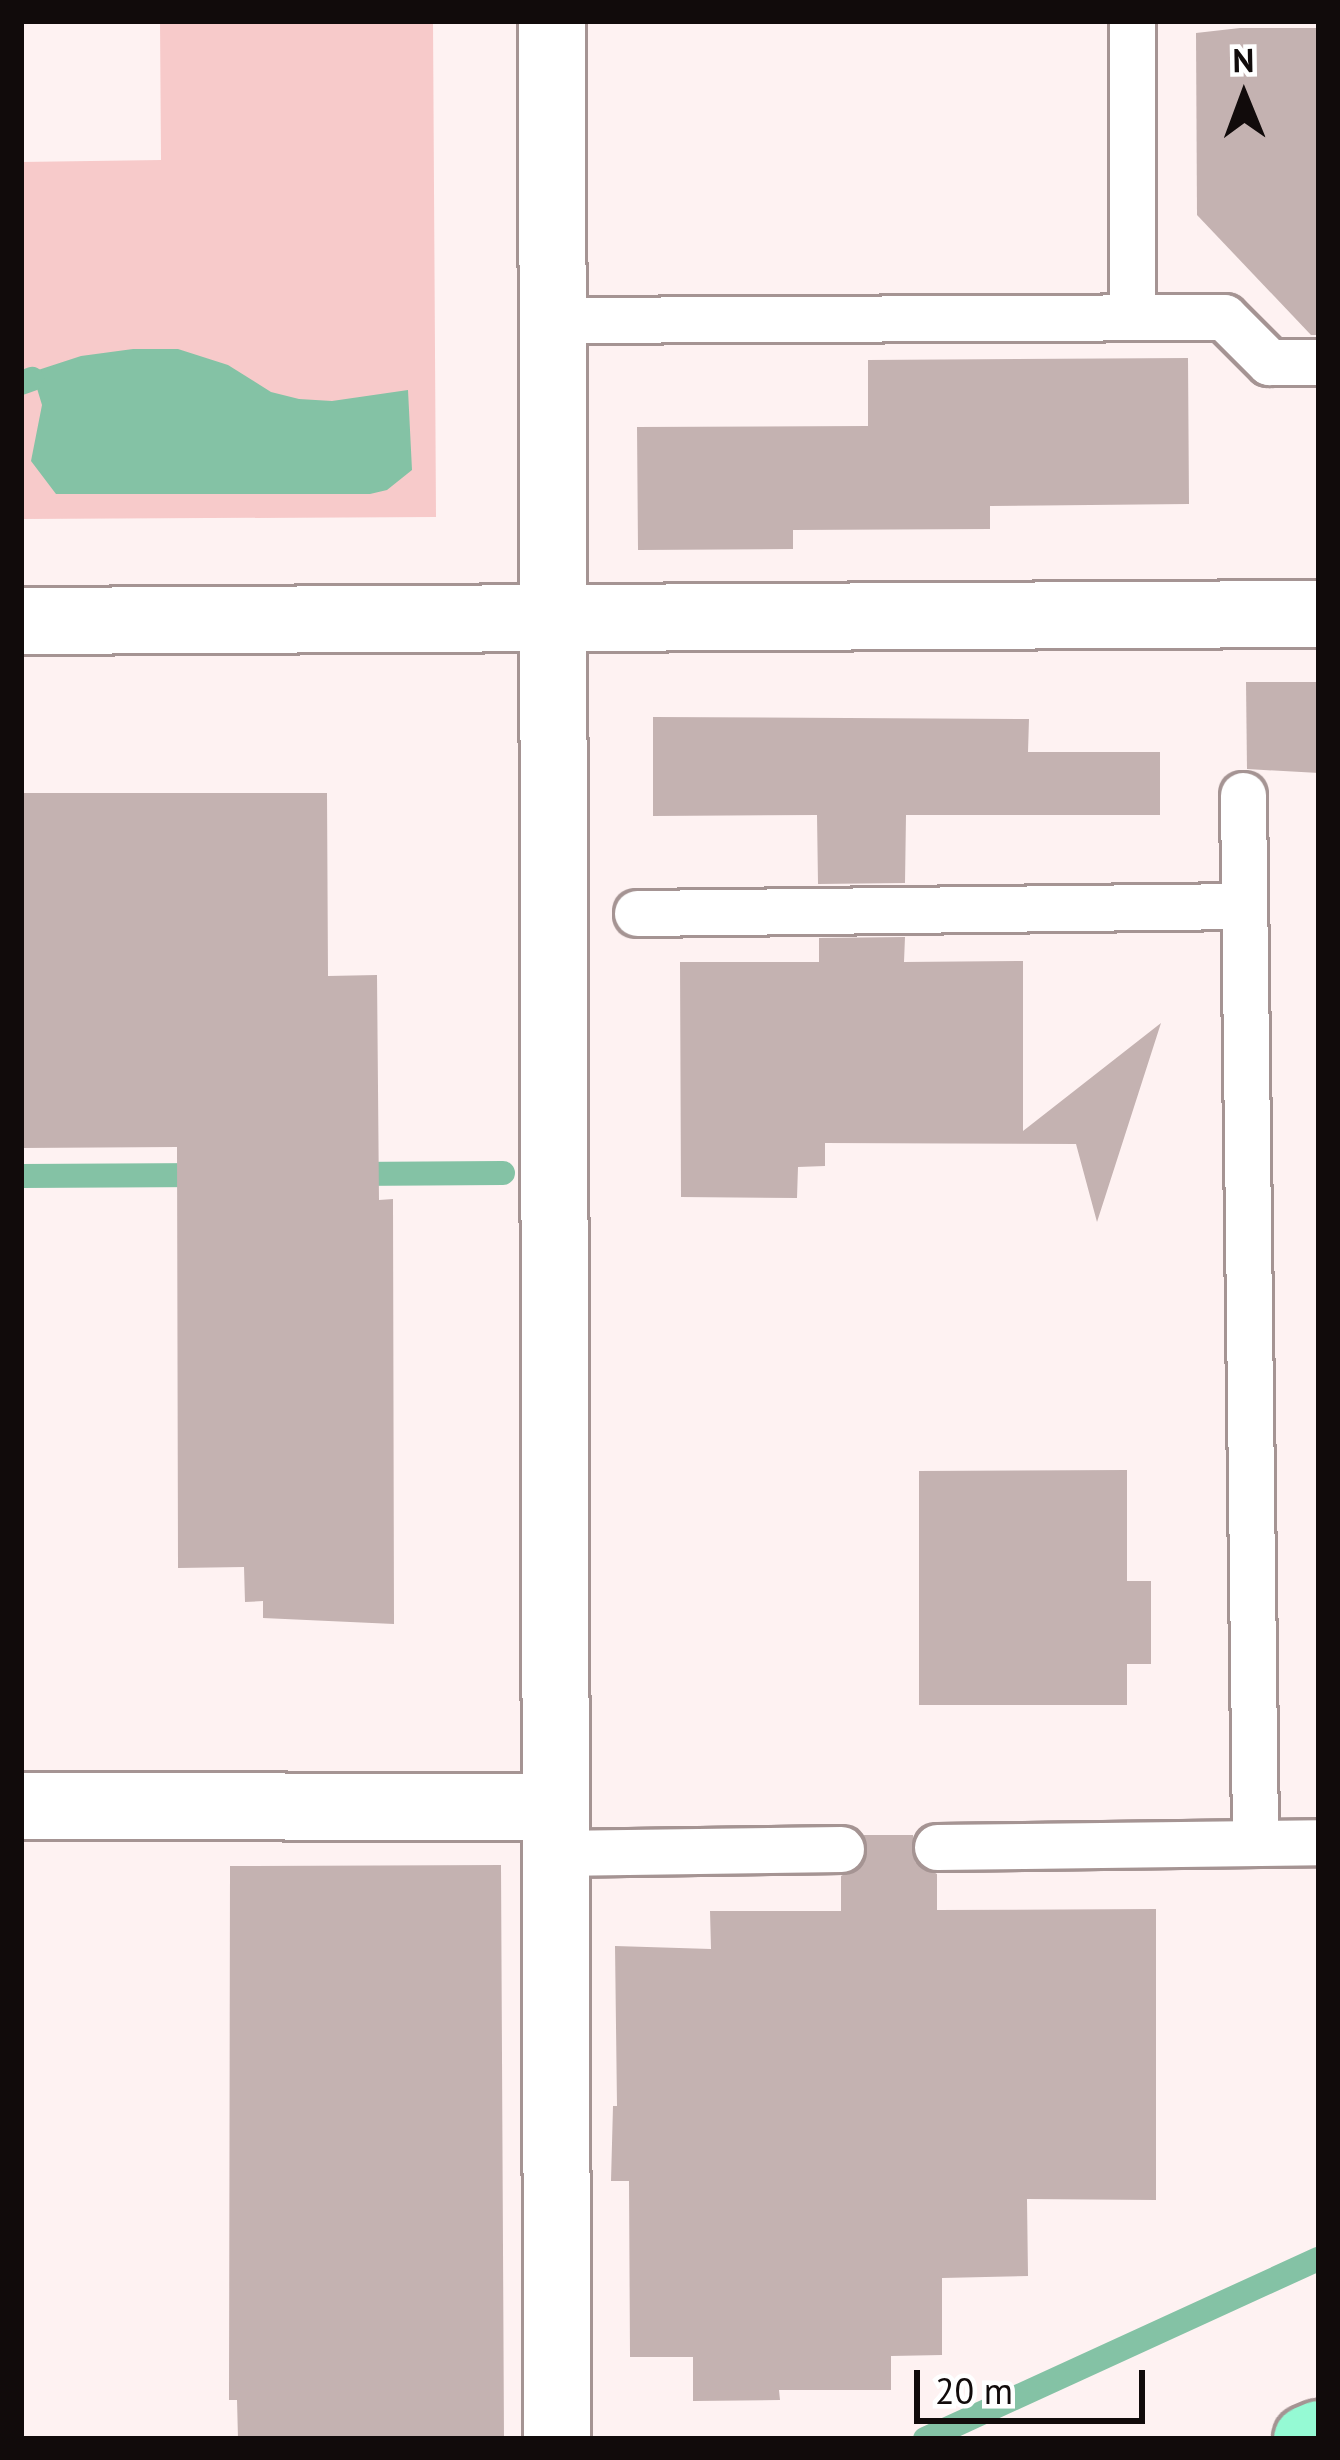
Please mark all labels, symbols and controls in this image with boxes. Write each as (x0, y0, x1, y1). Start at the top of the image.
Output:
north arrow (1184, 36, 1304, 156)
text: N (1232, 38, 1255, 81)
scale bar (920, 2346, 1151, 2420)
text: 20 m (935, 2367, 1013, 2414)

